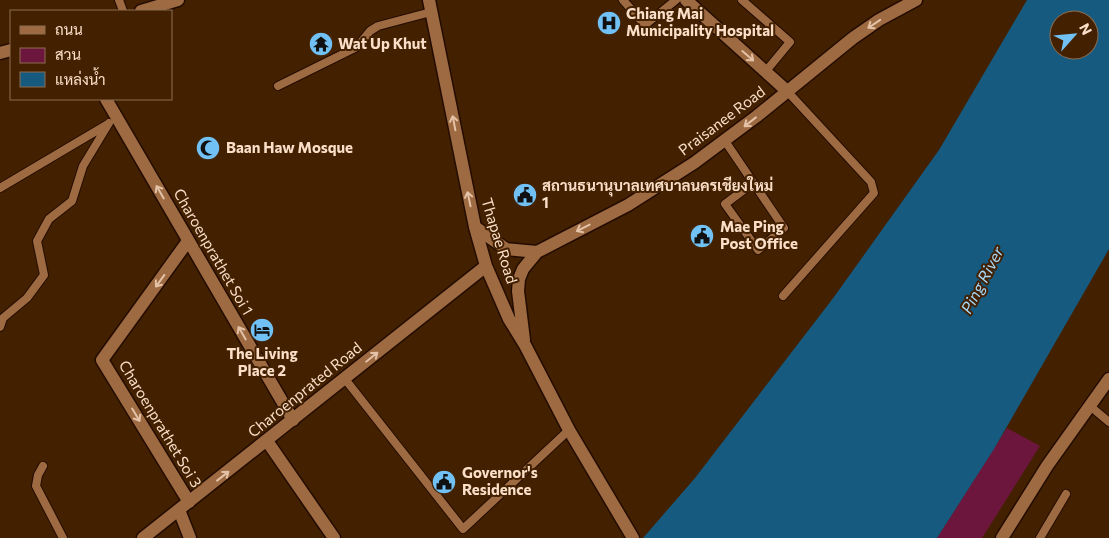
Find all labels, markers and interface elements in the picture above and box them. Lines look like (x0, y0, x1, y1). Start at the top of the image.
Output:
place label: Chiang Mai Municipality Hospital (626, 4, 774, 39)
legend (10, 10, 172, 100)
hospital icon: Chiang Mai Municipality Hospital (596, 10, 622, 36)
north arrow (1049, 10, 1099, 60)
one-way arrow (867, 19, 881, 29)
text: ถนน (55, 20, 83, 38)
text: N (1076, 20, 1096, 37)
temple icon: Wat Up Khut (308, 31, 334, 57)
place label: Wat Up Khut (338, 34, 427, 52)
text: สวน (55, 45, 81, 63)
one-way arrow (741, 50, 754, 61)
text: แหล่งน้ำ (55, 67, 106, 88)
street label: Praisanee Road (674, 82, 768, 159)
one-way arrow (448, 115, 458, 131)
one-way arrow (744, 117, 757, 128)
mosque icon: Baan Haw Mosque (195, 135, 221, 161)
place label: Baan Haw Mosque (226, 138, 353, 156)
place label: สถานธนานุบาลเทศบาลนครเชียงใหม่ 1 (542, 176, 773, 211)
public building icon: สถานธนานุบาลเทศบาลนครเชียงใหม่ 1 (512, 182, 538, 208)
one-way arrow (155, 185, 165, 200)
street label: Charoenprathet Soi 1 (170, 185, 257, 318)
one-way arrow (464, 191, 473, 207)
street label: Thapae Road (478, 196, 522, 286)
place label: Mae Ping Post Office (720, 217, 798, 252)
public building icon: Mae Ping Post Office (689, 223, 715, 249)
one-way arrow (576, 224, 591, 233)
water label: Ping River (956, 243, 1007, 316)
one-way arrow (155, 274, 165, 288)
hotel icon: The Living Place 2 (249, 317, 275, 343)
one-way arrow (236, 326, 246, 340)
street label: Charoenprated Road (244, 338, 365, 441)
place label: The Living Place 2 (226, 344, 298, 379)
one-way arrow (365, 352, 378, 363)
street label: Charoenprathet Soi 3 (116, 357, 206, 490)
one-way arrow (130, 408, 141, 422)
place label: Governor's Residence (462, 463, 538, 498)
public building icon: Governor's Residence (431, 469, 457, 495)
one-way arrow (216, 471, 229, 482)

